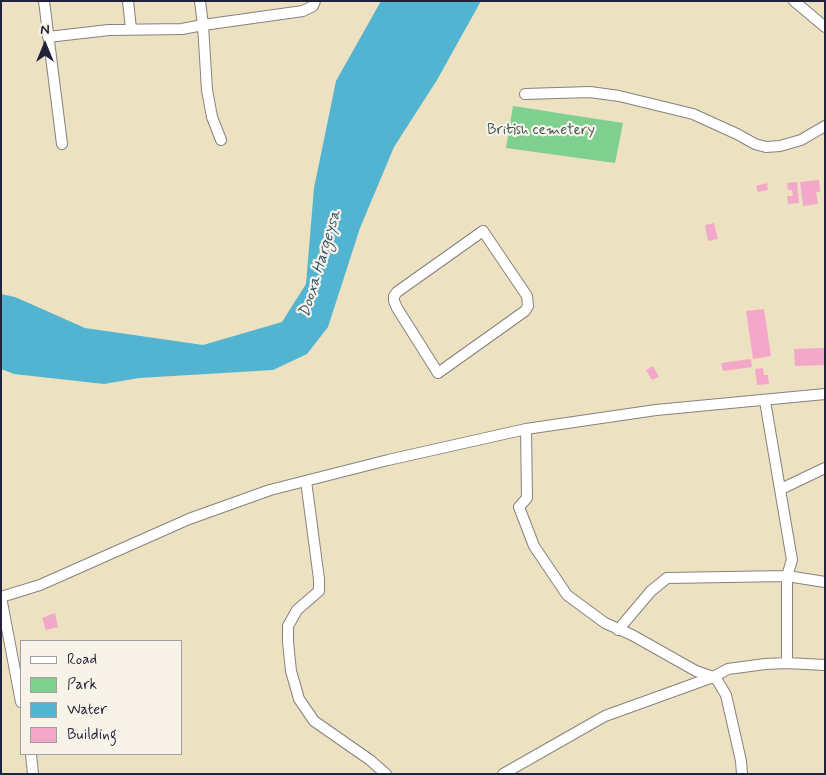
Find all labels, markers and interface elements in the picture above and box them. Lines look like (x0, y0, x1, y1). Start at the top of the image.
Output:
north arrow (20, 20, 70, 70)
text: N (40, 21, 50, 39)
park label: British cemetery (487, 122, 595, 140)
water label: Dooxa Hargeysa (296, 208, 346, 320)
legend (20, 640, 182, 755)
text: Road (67, 650, 97, 670)
text: Park (67, 675, 97, 695)
text: Water (67, 700, 107, 720)
text: Building (67, 725, 117, 745)

